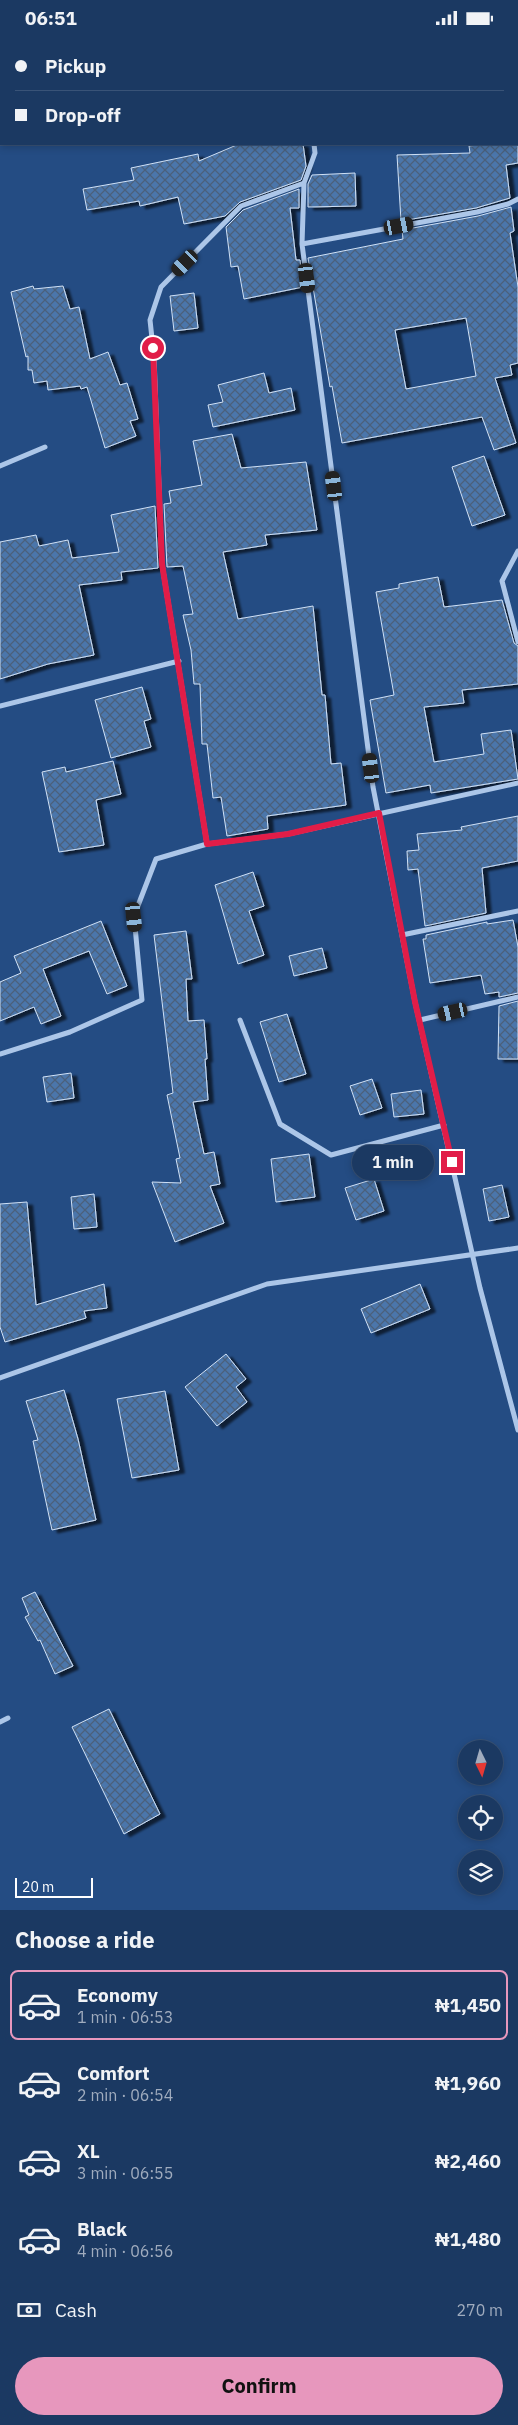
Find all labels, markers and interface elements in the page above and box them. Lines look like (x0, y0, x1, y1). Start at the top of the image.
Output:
text: 06:51 (25, 6, 77, 30)
text: Pickup (45, 54, 106, 78)
text: Drop-off (45, 103, 121, 127)
car (382, 216, 415, 236)
car (169, 247, 200, 279)
car (297, 262, 316, 294)
route start (142, 337, 164, 359)
car (324, 470, 343, 502)
car (361, 752, 380, 784)
car (124, 901, 143, 933)
car (436, 1001, 469, 1023)
callout: 1 min (352, 1145, 434, 1179)
route end (441, 1151, 463, 1173)
text: 1 min (372, 1152, 414, 1172)
north arrow (458, 1740, 502, 1785)
map controls (458, 1740, 503, 1895)
button: locate (458, 1795, 503, 1840)
button: layers (458, 1850, 503, 1895)
scale bar (15, 1875, 92, 1898)
text: 20 m (22, 1878, 54, 1896)
text: Choose a ride (15, 1925, 155, 1954)
icon: car (17, 1983, 62, 2028)
text: Economy (77, 1983, 158, 2007)
text: ₦1,450 (435, 1993, 501, 2017)
text: 1 min · 06:53 (77, 2007, 173, 2027)
icon: car (17, 2061, 62, 2106)
text: Comfort (77, 2061, 150, 2085)
text: ₦1,960 (435, 2071, 501, 2095)
text: 2 min · 06:54 (77, 2085, 173, 2105)
icon: car (17, 2139, 62, 2184)
text: XL (77, 2139, 100, 2163)
text: ₦2,460 (435, 2149, 501, 2173)
text: 3 min · 06:55 (77, 2163, 173, 2183)
icon: car (17, 2217, 62, 2262)
text: Black (77, 2217, 127, 2241)
text: ₦1,480 (435, 2227, 501, 2251)
text: 4 min · 06:56 (77, 2241, 173, 2261)
icon: cash (15, 2296, 43, 2324)
text: Cash (55, 2298, 97, 2322)
text: 270 m (456, 2300, 503, 2320)
button: Confirm (15, 2357, 503, 2415)

